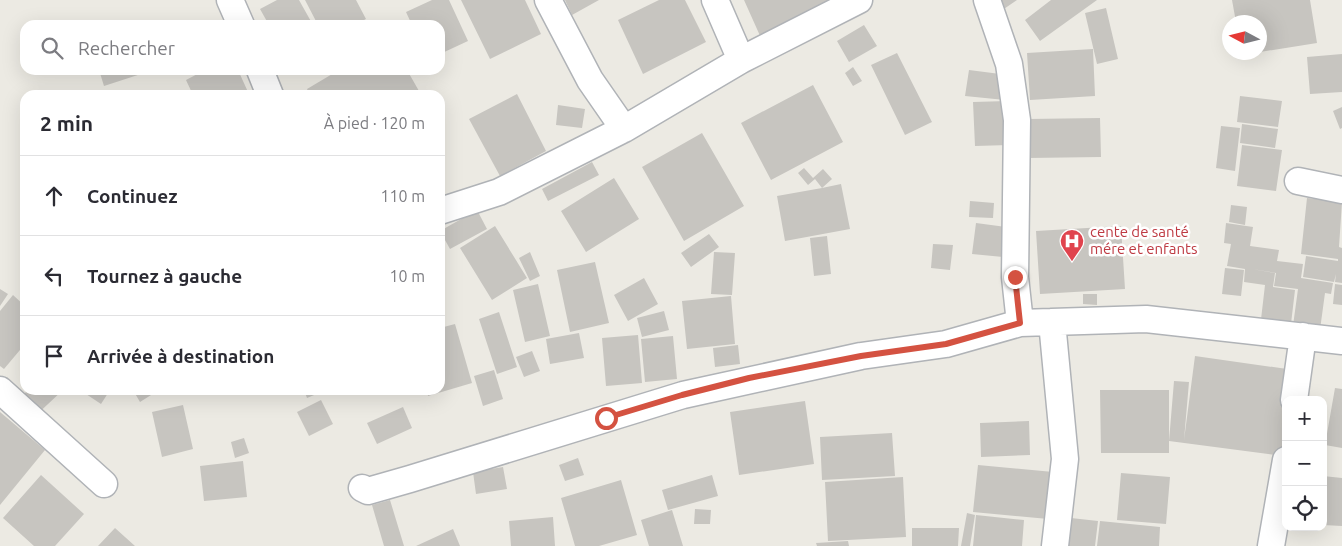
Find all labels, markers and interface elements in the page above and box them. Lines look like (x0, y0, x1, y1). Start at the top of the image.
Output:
north arrow (1222, 15, 1267, 60)
search box (20, 20, 445, 75)
icon: search (38, 34, 66, 62)
text: Rechercher (78, 37, 175, 59)
text: 2 min (40, 111, 93, 135)
text: À pied · 120 m (324, 114, 425, 132)
icon: ahead (40, 182, 68, 210)
text: Continuez (87, 185, 177, 207)
text: 110 m (380, 187, 425, 205)
place label: cente de santé mére et enfants (1090, 223, 1197, 257)
hospital icon: cente de santé mére et enfants (1059, 228, 1085, 262)
icon: left (40, 262, 68, 290)
text: Tournez à gauche (87, 265, 242, 287)
route end (1004, 266, 1027, 289)
text: 10 m (389, 267, 425, 285)
icon: arrive (40, 342, 68, 370)
text: Arrivée à destination (87, 345, 274, 367)
map controls (1282, 396, 1327, 531)
button: + (1282, 396, 1327, 441)
route start (595, 407, 618, 430)
button: − (1282, 441, 1327, 486)
button: locate (1282, 486, 1327, 531)

